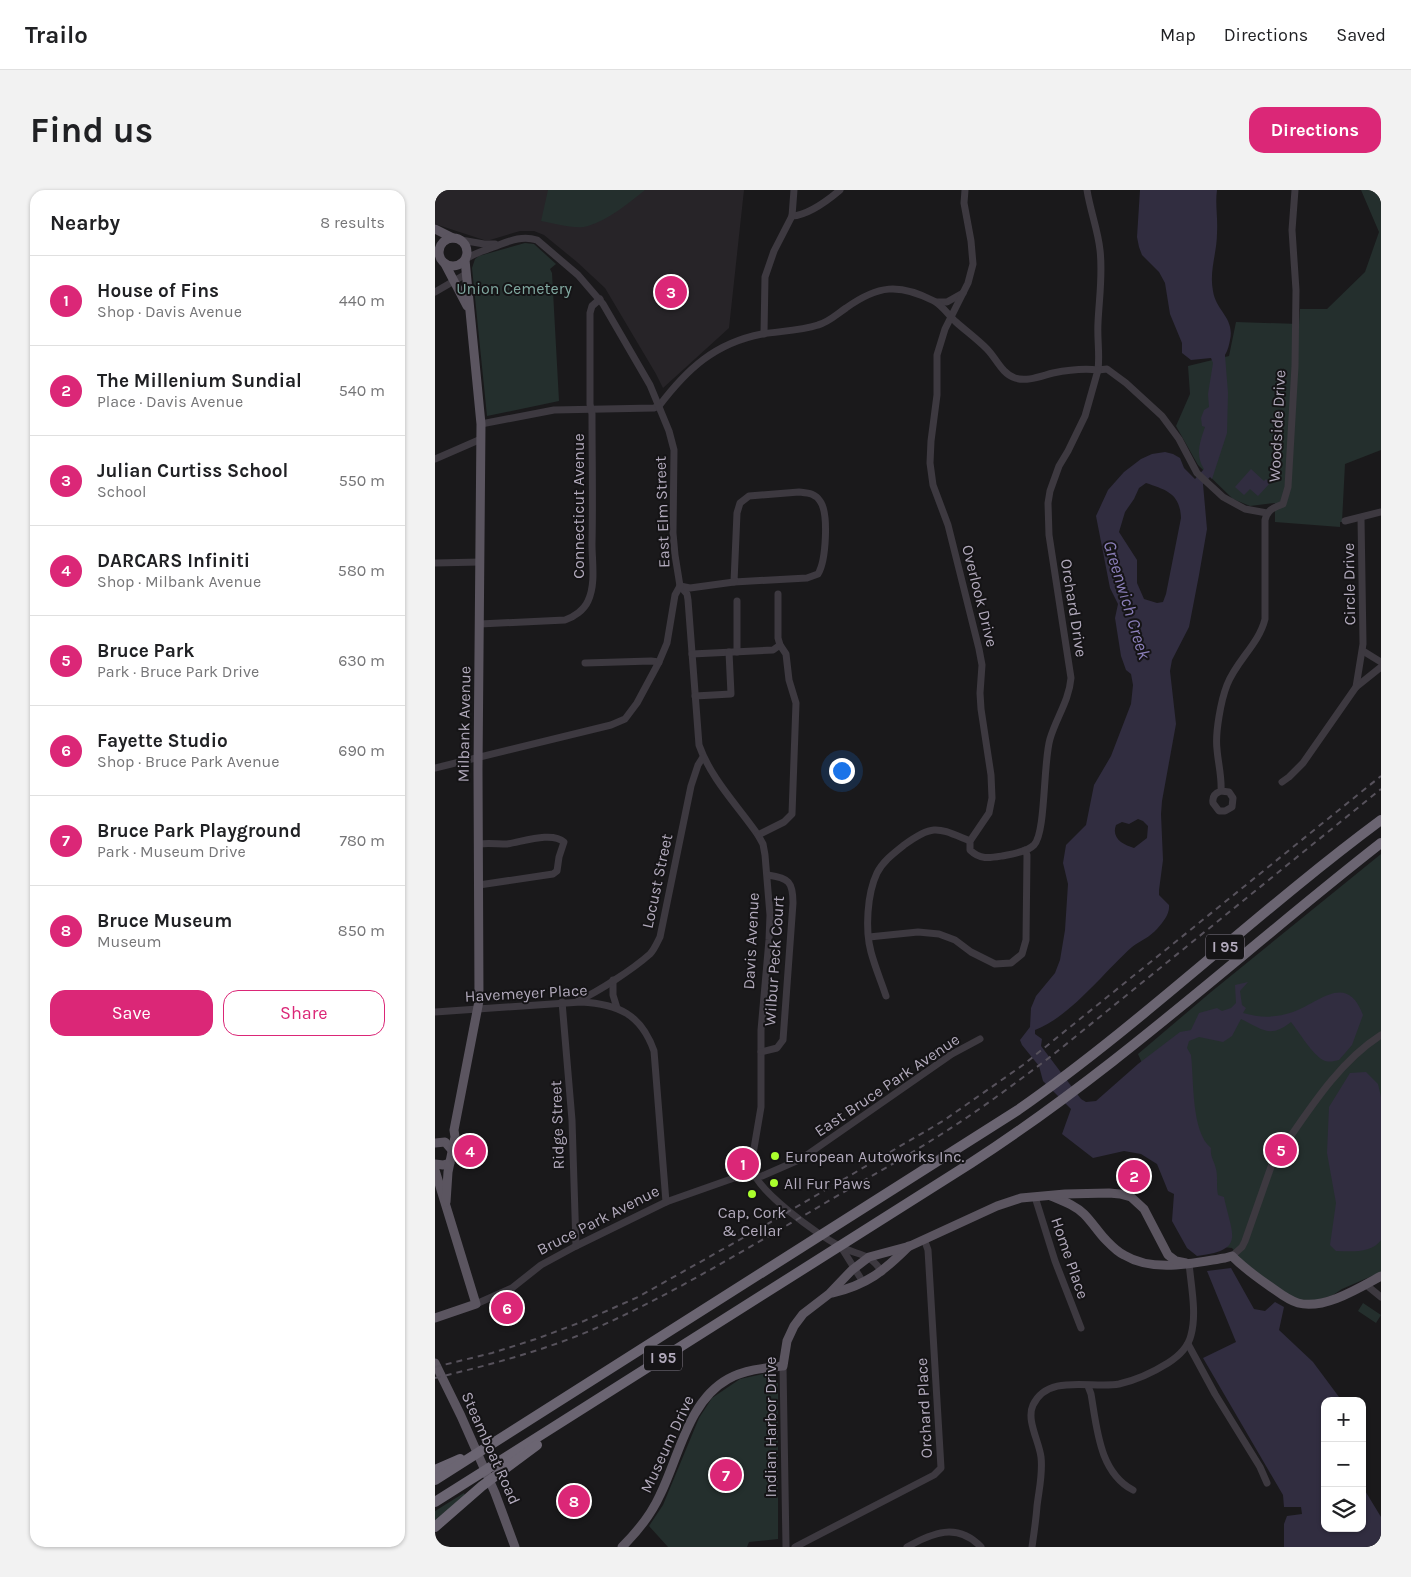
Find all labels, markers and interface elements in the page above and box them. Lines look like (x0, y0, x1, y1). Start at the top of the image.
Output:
text: Trailo (25, 21, 88, 49)
text: Map (1160, 24, 1196, 46)
text: Directions (1224, 24, 1308, 46)
text: Saved (1336, 24, 1386, 46)
button: Directions (1249, 107, 1381, 153)
text: Find us (30, 110, 153, 151)
text: Nearby (50, 211, 120, 235)
text: 8 results (320, 213, 385, 232)
pin: 3 (655, 273, 687, 311)
park label: Union Cemetery (456, 279, 572, 298)
text: House of Fins (97, 280, 219, 302)
text: 1 (63, 291, 69, 310)
text: 440 m (339, 291, 385, 310)
text: Shop · Davis Avenue (97, 302, 242, 321)
street label: Woodside Drive (1265, 369, 1289, 483)
text: The Millenium Sundial (97, 370, 302, 392)
text: 2 (61, 381, 71, 400)
text: 540 m (339, 381, 385, 400)
text: Place · Davis Avenue (97, 392, 243, 411)
street label: Connecticut Avenue (569, 433, 588, 579)
street label: East Elm Street (651, 456, 673, 568)
text: Julian Curtiss School (97, 460, 288, 482)
text: 3 (61, 471, 71, 490)
text: 550 m (339, 471, 385, 490)
text: School (97, 482, 147, 501)
water label: Greenwich Creek (1098, 538, 1156, 663)
street label: Overlook Drive (958, 543, 1002, 649)
street label: Circle Drive (1339, 543, 1359, 625)
text: DARCARS Infiniti (97, 550, 250, 572)
street label: Orchard Drive (1057, 557, 1091, 659)
text: 4 (61, 561, 71, 580)
text: 580 m (338, 561, 385, 580)
text: Shop · Milbank Avenue (97, 572, 261, 591)
text: Bruce Park (97, 640, 194, 662)
text: 5 (61, 651, 71, 670)
text: 630 m (338, 651, 385, 670)
text: Park · Bruce Park Drive (97, 662, 259, 681)
street label: Milbank Avenue (453, 666, 475, 782)
text: Fayette Studio (97, 730, 228, 752)
text: 6 (61, 741, 71, 760)
text: 690 m (338, 741, 385, 760)
text: Shop · Bruce Park Avenue (97, 752, 280, 771)
your location (829, 758, 855, 784)
text: Bruce Park Playground (97, 820, 301, 842)
text: 7 (62, 831, 70, 850)
text: 780 m (339, 831, 385, 850)
street label: Locust Street (638, 832, 676, 930)
text: Park · Museum Drive (97, 842, 246, 861)
street label: Davis Avenue (739, 892, 763, 990)
street label: Wilbur Peck Court (760, 895, 788, 1027)
text: Bruce Museum (97, 910, 232, 932)
text: 8 (61, 921, 71, 940)
text: 850 m (338, 921, 385, 940)
text: Museum (97, 932, 162, 951)
road number: I 95 (1206, 934, 1244, 960)
street label: Havemeyer Place (464, 980, 588, 1006)
button: Save (50, 990, 213, 1036)
button: Share (223, 990, 385, 1036)
street label: East Bruce Park Avenue (811, 1029, 963, 1141)
street label: Ridge Street (546, 1080, 568, 1170)
pin: 5 (1265, 1131, 1297, 1169)
pin: 4 (454, 1132, 486, 1170)
pin: 1 (727, 1145, 759, 1183)
place label: European Autoworks Inc. (785, 1147, 964, 1166)
marker: European Autoworks Inc. (769, 1150, 781, 1162)
pin: 2 (1118, 1157, 1150, 1195)
place label: All Fur Paws (784, 1174, 871, 1193)
marker: All Fur Paws (768, 1177, 780, 1189)
street label: Bruce Park Avenue (534, 1181, 662, 1259)
marker: Cap, Cork & Cellar (746, 1188, 758, 1200)
place label: Cap, Cork & Cellar (718, 1203, 786, 1240)
street label: Home Place (1047, 1215, 1093, 1301)
pin: 6 (491, 1289, 523, 1327)
road number: I 95 (644, 1346, 682, 1370)
street label: Indian Harbor Drive (761, 1356, 780, 1498)
street label: Orchard Place (912, 1357, 936, 1459)
street label: Steamboat Road (458, 1389, 524, 1507)
street label: Museum Drive (636, 1392, 698, 1496)
map controls (1321, 1397, 1366, 1532)
button: + (1321, 1397, 1366, 1442)
button: − (1321, 1442, 1366, 1487)
pin: 7 (710, 1456, 742, 1494)
pin: 8 (558, 1482, 590, 1520)
button: layers (1321, 1487, 1366, 1532)

